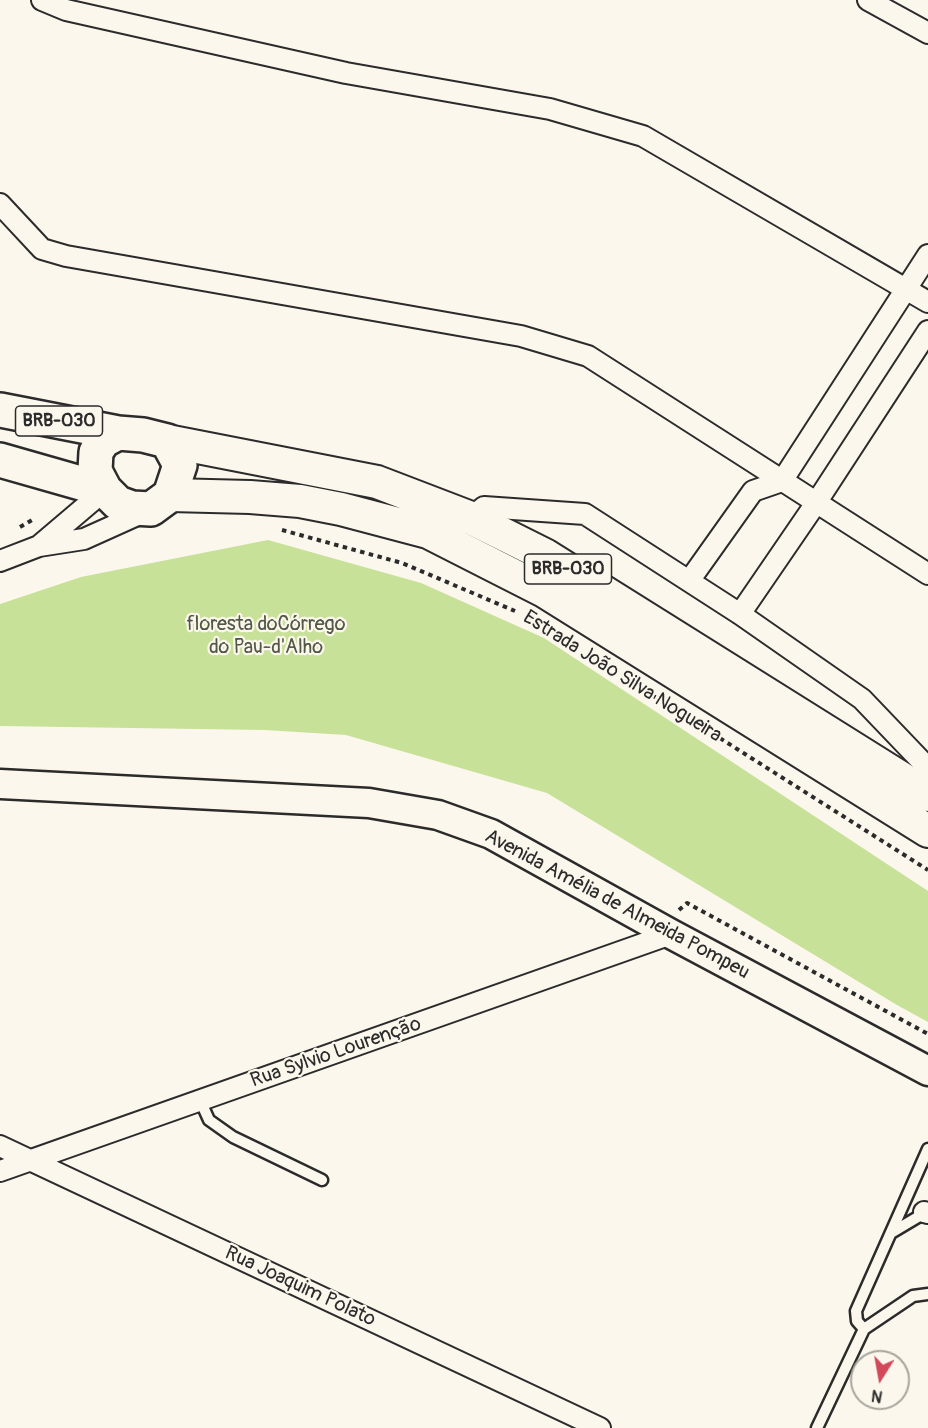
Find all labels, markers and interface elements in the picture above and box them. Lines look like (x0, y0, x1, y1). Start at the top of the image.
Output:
road number: BRB-030 (16, 406, 103, 436)
road number: BRB-030 (524, 554, 612, 584)
street label: Estrada João Silva Nogueira (518, 606, 726, 748)
park label: floresta doCórrego do Pau-d'Alho (187, 613, 345, 660)
street label: Avenida Amélia de Almeida Pompeu (481, 825, 753, 985)
street label: Rua Sylvio Lourenção (248, 1013, 424, 1093)
street label: Rua Joaquim Polato (221, 1242, 379, 1332)
north arrow (850, 1350, 910, 1410)
text: N (870, 1385, 884, 1407)

